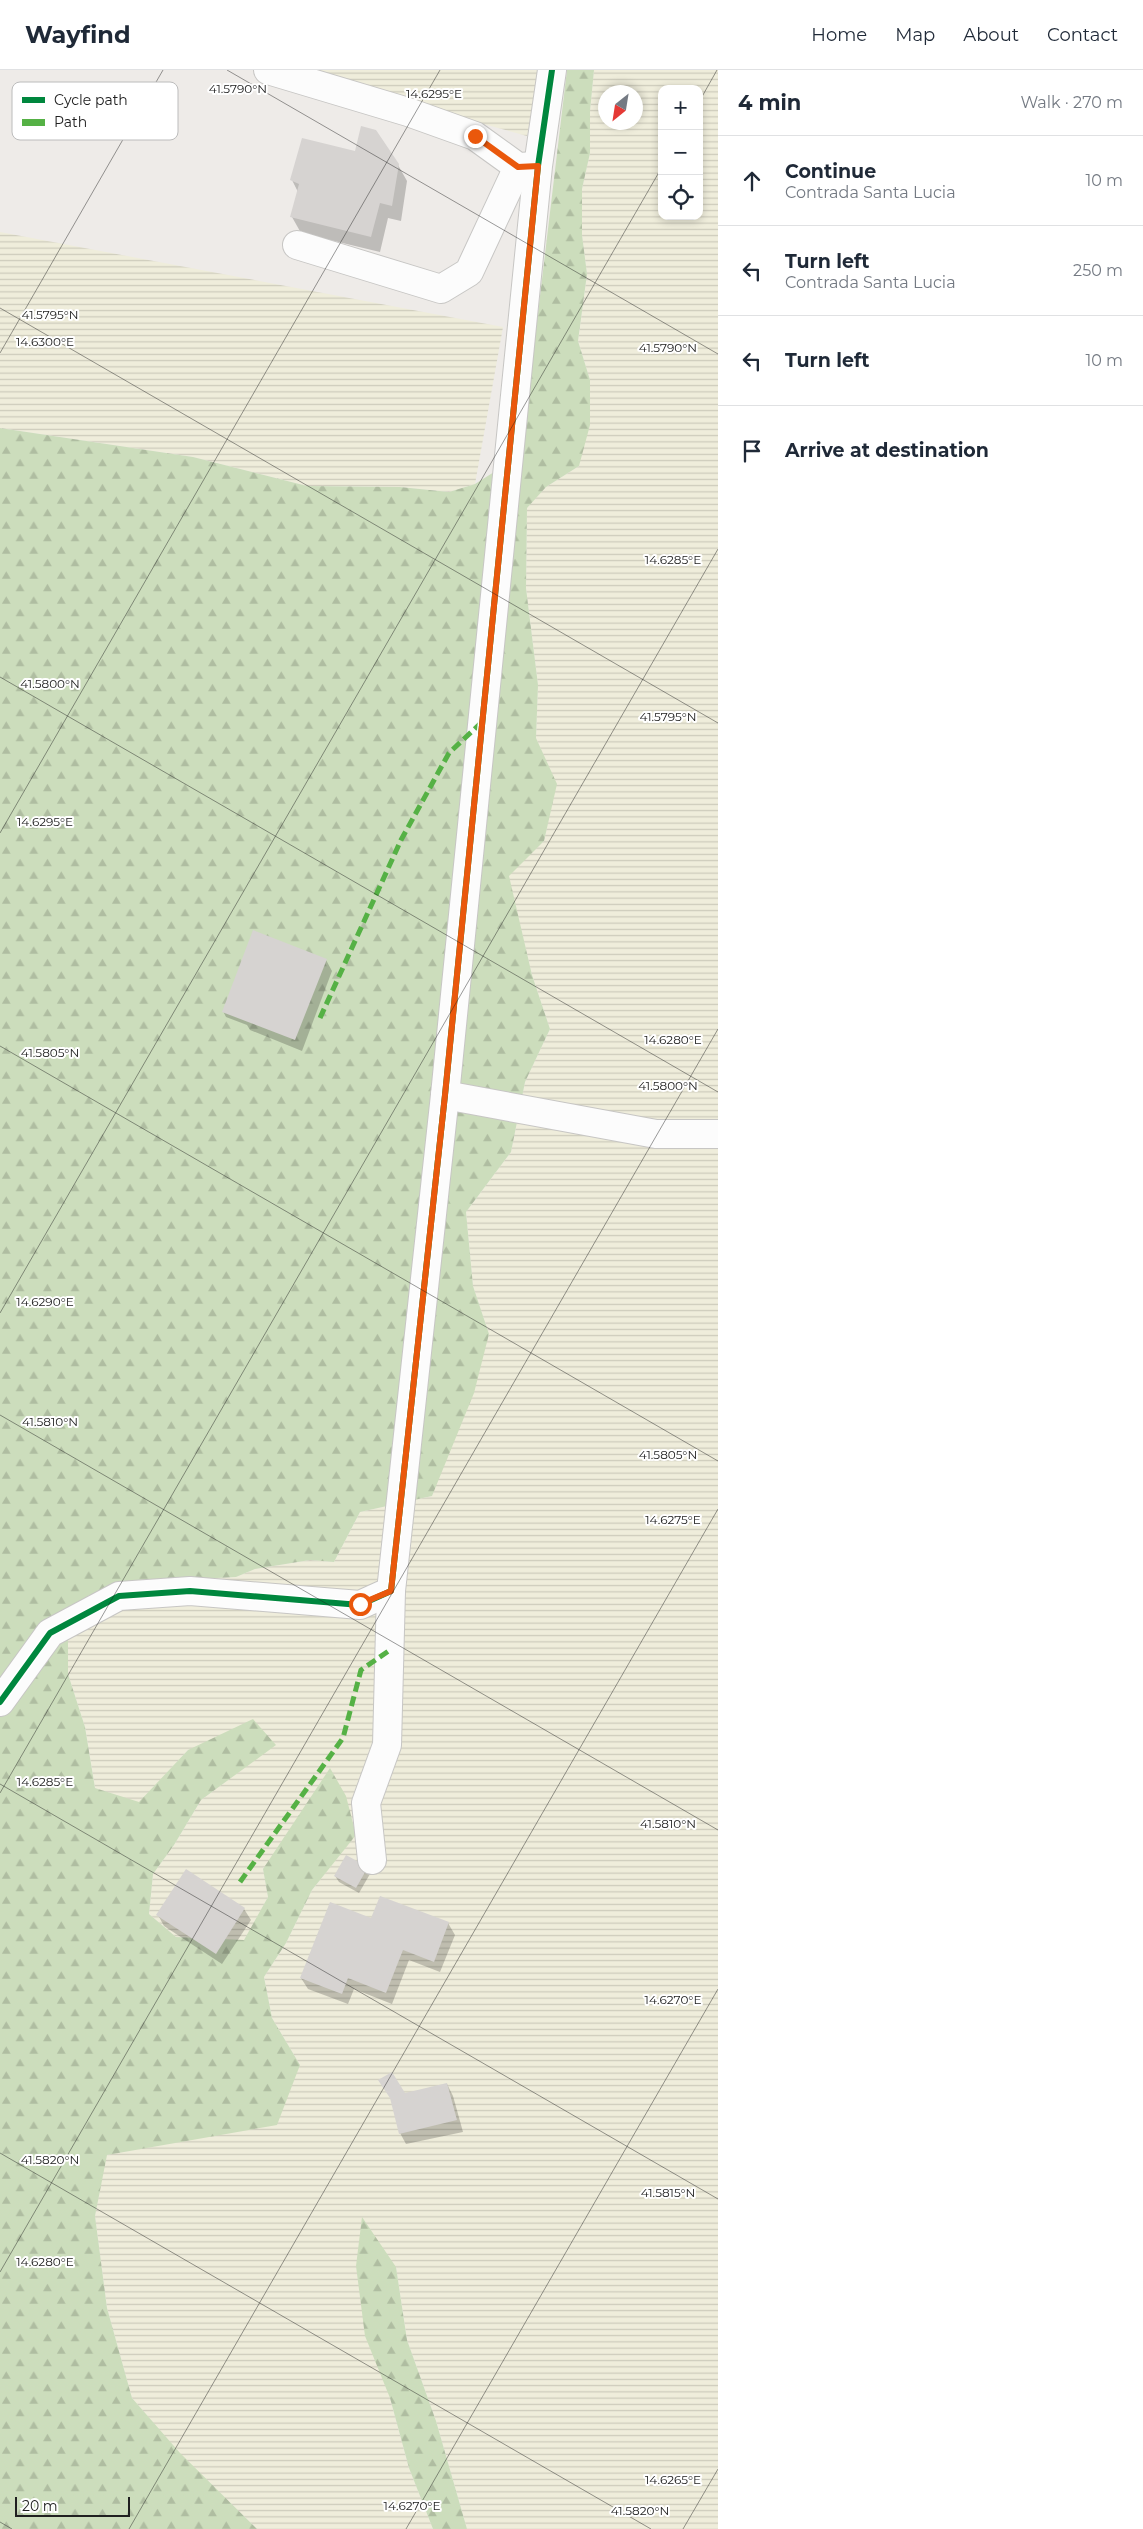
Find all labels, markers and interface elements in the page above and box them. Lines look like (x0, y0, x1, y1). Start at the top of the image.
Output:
text: Wayfind (25, 20, 131, 49)
text: Home (811, 24, 867, 46)
text: Map (895, 24, 935, 46)
text: About (963, 24, 1019, 46)
text: Contact (1047, 24, 1118, 46)
text: 41.5790°N (209, 81, 267, 96)
legend (12, 82, 178, 140)
north arrow (598, 85, 643, 130)
map controls (658, 85, 703, 220)
button: + (658, 85, 703, 130)
text: 14.6295°E (406, 86, 462, 101)
text: 4 min (738, 90, 801, 115)
text: Cycle path (54, 91, 128, 109)
text: Walk · 270 m (1020, 93, 1123, 112)
text: Path (54, 113, 87, 131)
route end (464, 125, 487, 148)
button: − (658, 130, 703, 175)
text: Continue (785, 160, 876, 183)
icon: ahead (738, 167, 766, 195)
text: 10 m (1085, 171, 1123, 190)
button: locate (658, 175, 703, 220)
text: Contrada Santa Lucia (785, 183, 956, 202)
text: Turn left (785, 250, 870, 273)
icon: left (738, 257, 766, 285)
text: 250 m (1073, 261, 1123, 280)
text: Contrada Santa Lucia (785, 273, 956, 292)
text: 41.5795°N (22, 307, 78, 322)
text: 14.6300°E (16, 334, 74, 349)
text: 41.5790°N (639, 340, 697, 355)
icon: left (738, 347, 766, 375)
text: Turn left (785, 349, 870, 372)
text: 10 m (1085, 351, 1123, 370)
icon: arrive (738, 437, 766, 465)
text: Arrive at destination (785, 439, 989, 462)
text: 14.6285°E (645, 552, 701, 567)
text: 41.5800°N (20, 676, 80, 691)
text: 41.5795°N (640, 709, 696, 724)
text: 14.6295°E (17, 814, 73, 829)
text: 14.6280°E (644, 1032, 702, 1047)
text: 41.5805°N (21, 1045, 79, 1060)
text: 41.5800°N (638, 1078, 698, 1093)
text: 14.6290°E (16, 1294, 74, 1309)
text: 41.5810°N (22, 1414, 78, 1429)
text: 41.5805°N (639, 1447, 697, 1462)
text: 14.6275°E (645, 1512, 701, 1527)
route start (349, 1593, 372, 1616)
text: 14.6285°E (17, 1774, 73, 1789)
text: 41.5810°N (640, 1816, 696, 1831)
text: 14.6270°E (645, 1992, 701, 2007)
text: 41.5820°N (21, 2152, 79, 2167)
text: 41.5815°N (641, 2185, 695, 2200)
text: 14.6280°E (16, 2254, 74, 2269)
text: 14.6265°E (645, 2472, 701, 2487)
scale bar (15, 2494, 130, 2517)
text: 20 m (22, 2497, 58, 2515)
text: 14.6270°E (384, 2498, 440, 2513)
text: 41.5820°N (611, 2503, 669, 2518)

